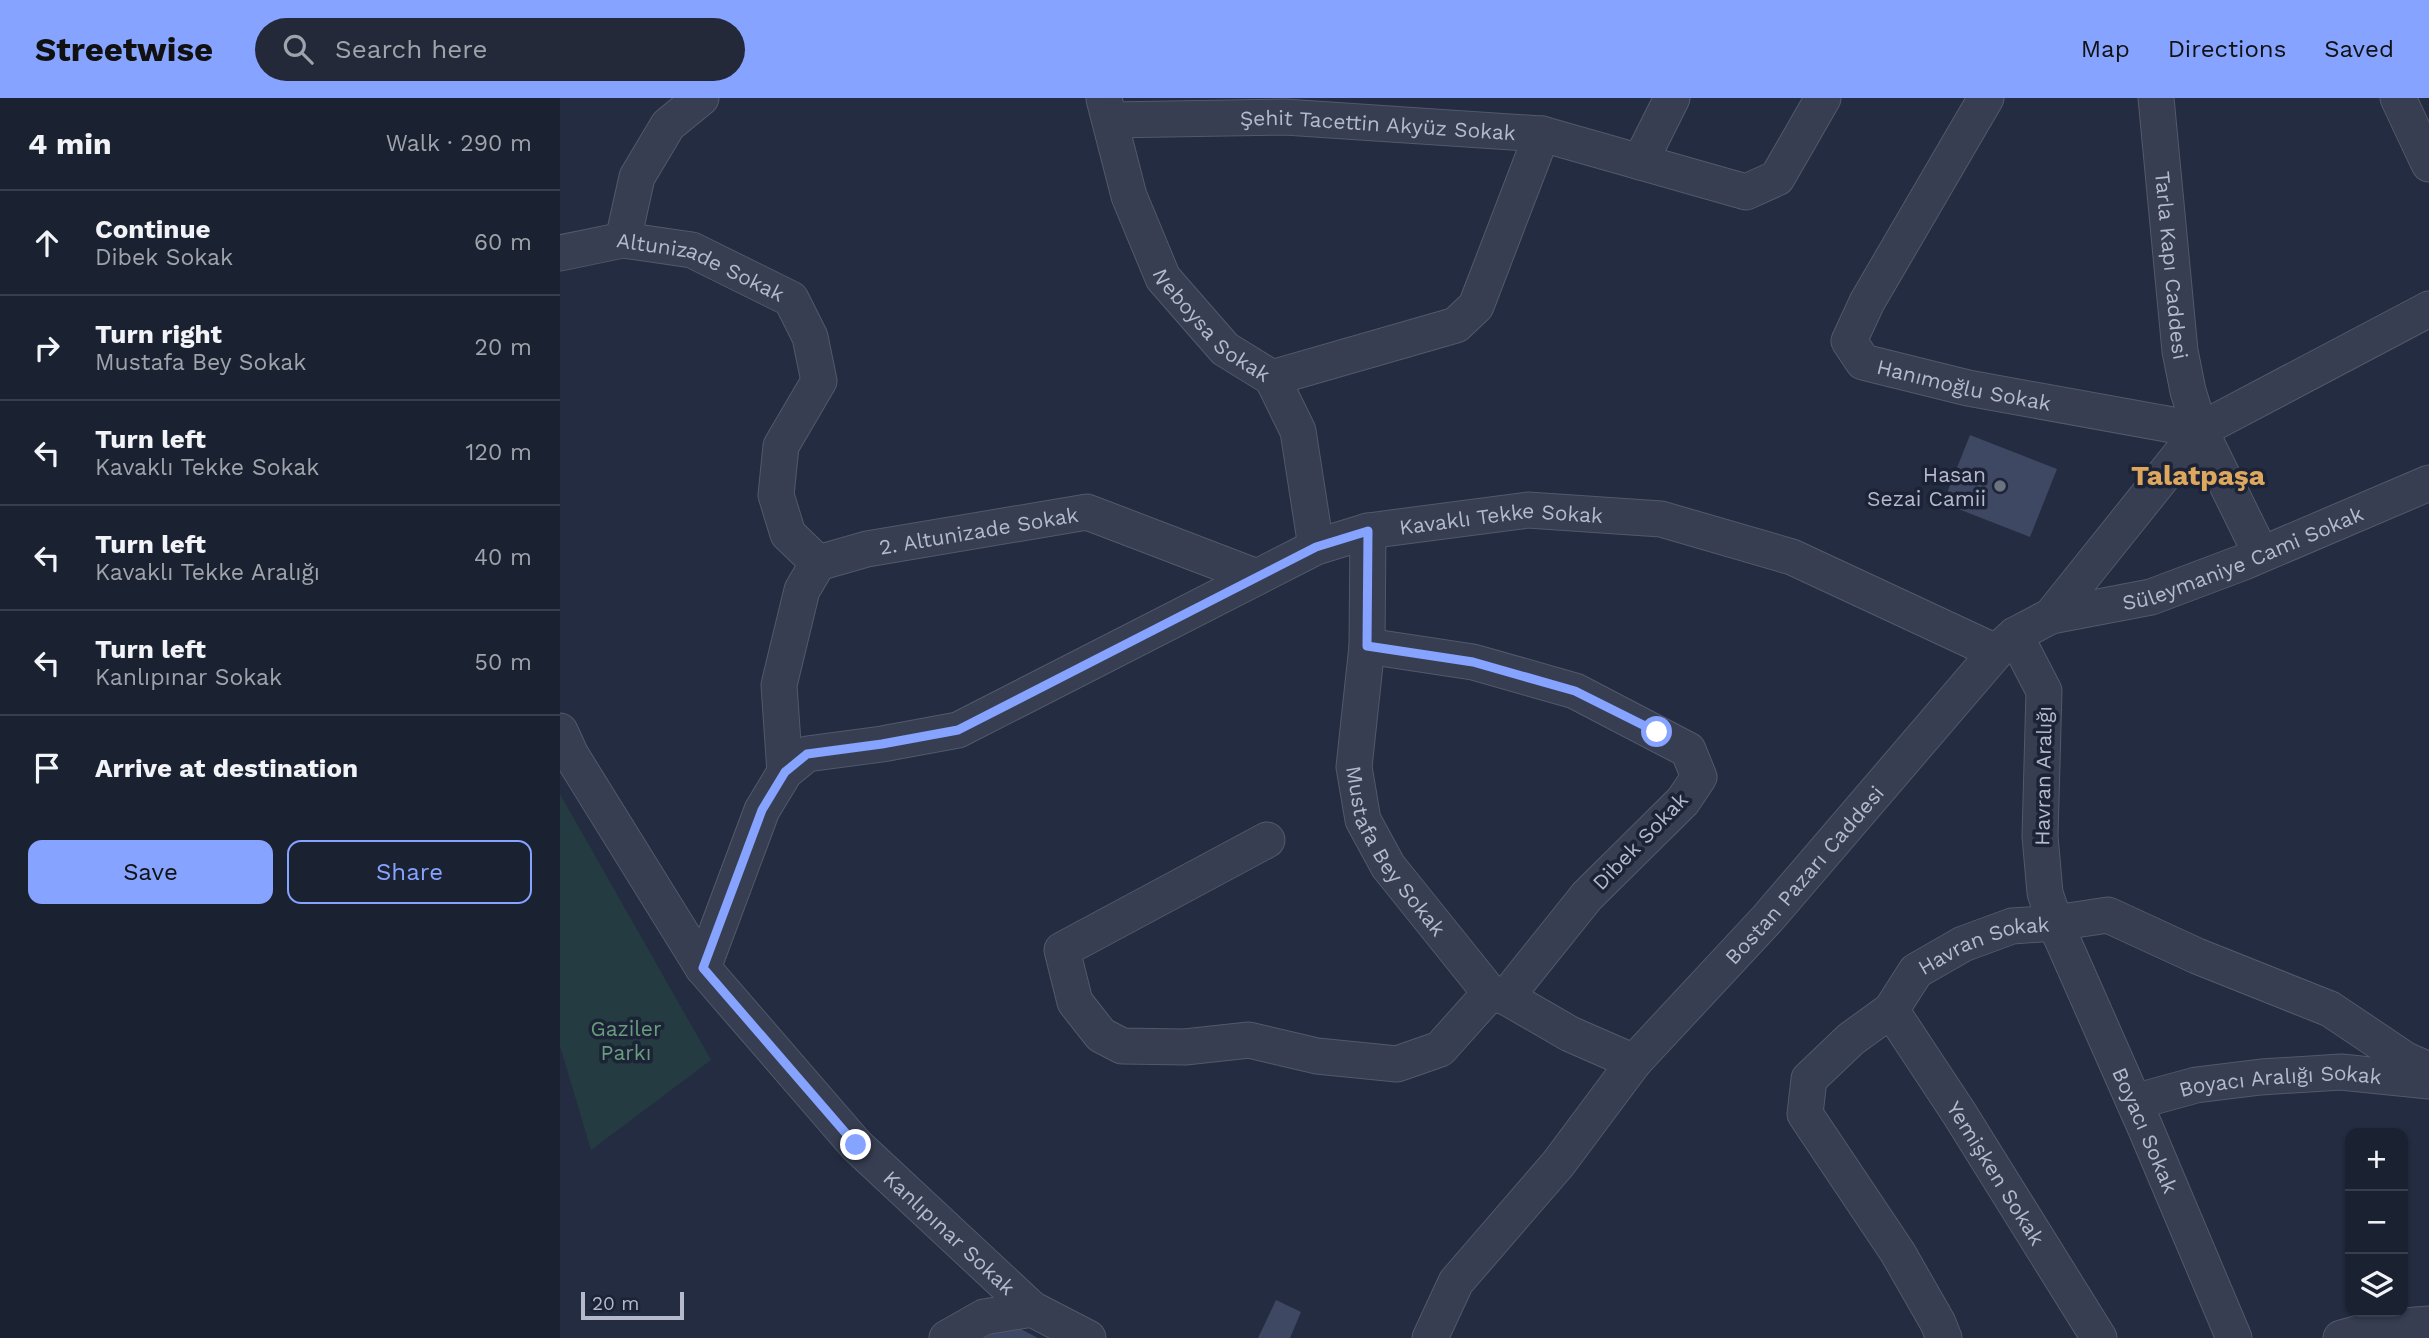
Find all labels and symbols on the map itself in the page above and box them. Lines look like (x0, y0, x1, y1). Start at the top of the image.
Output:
street label: Şehit Tacettin Akyüz Sokak (1240, 104, 1517, 145)
street label: Tarla Kapı Caddesi (2151, 170, 2194, 362)
street label: Altunizade Sokak (615, 227, 789, 306)
street label: Neboysa Sokak (1148, 265, 1275, 387)
street label: Hanımoğlu Sokak (1874, 353, 2053, 415)
district label: Talatpaşa (2131, 459, 2266, 492)
place label: Hasan Sezai Camii (1867, 462, 1986, 511)
marker: Hasan Sezai Camii (1992, 478, 2008, 494)
street label: Kavaklı Tekke Sokak (1398, 497, 1604, 539)
street label: Süleymaniye Cami Sokak (2120, 500, 2367, 615)
street label: 2. Altunizade Sokak (877, 501, 1080, 559)
street label: Havran Aralığı (2029, 706, 2057, 846)
route start (1641, 716, 1672, 747)
street label: Mustafa Bey Sokak (1341, 764, 1451, 941)
street label: Bostan Pazarı Caddesi (1719, 780, 1889, 969)
street label: Dibek Sokak (1587, 787, 1693, 895)
street label: Havran Sokak (1913, 911, 2050, 980)
park label: Gaziler Parkı (590, 1016, 662, 1065)
street label: Boyacı Aralığı Sokak (2176, 1059, 2383, 1102)
street label: Boyacı Sokak (2108, 1063, 2184, 1197)
street label: Yemişken Sokak (1942, 1096, 2050, 1250)
route end (840, 1129, 871, 1160)
street label: Kanlıpınar Sokak (879, 1165, 1021, 1300)
scale bar (581, 1289, 684, 1321)

